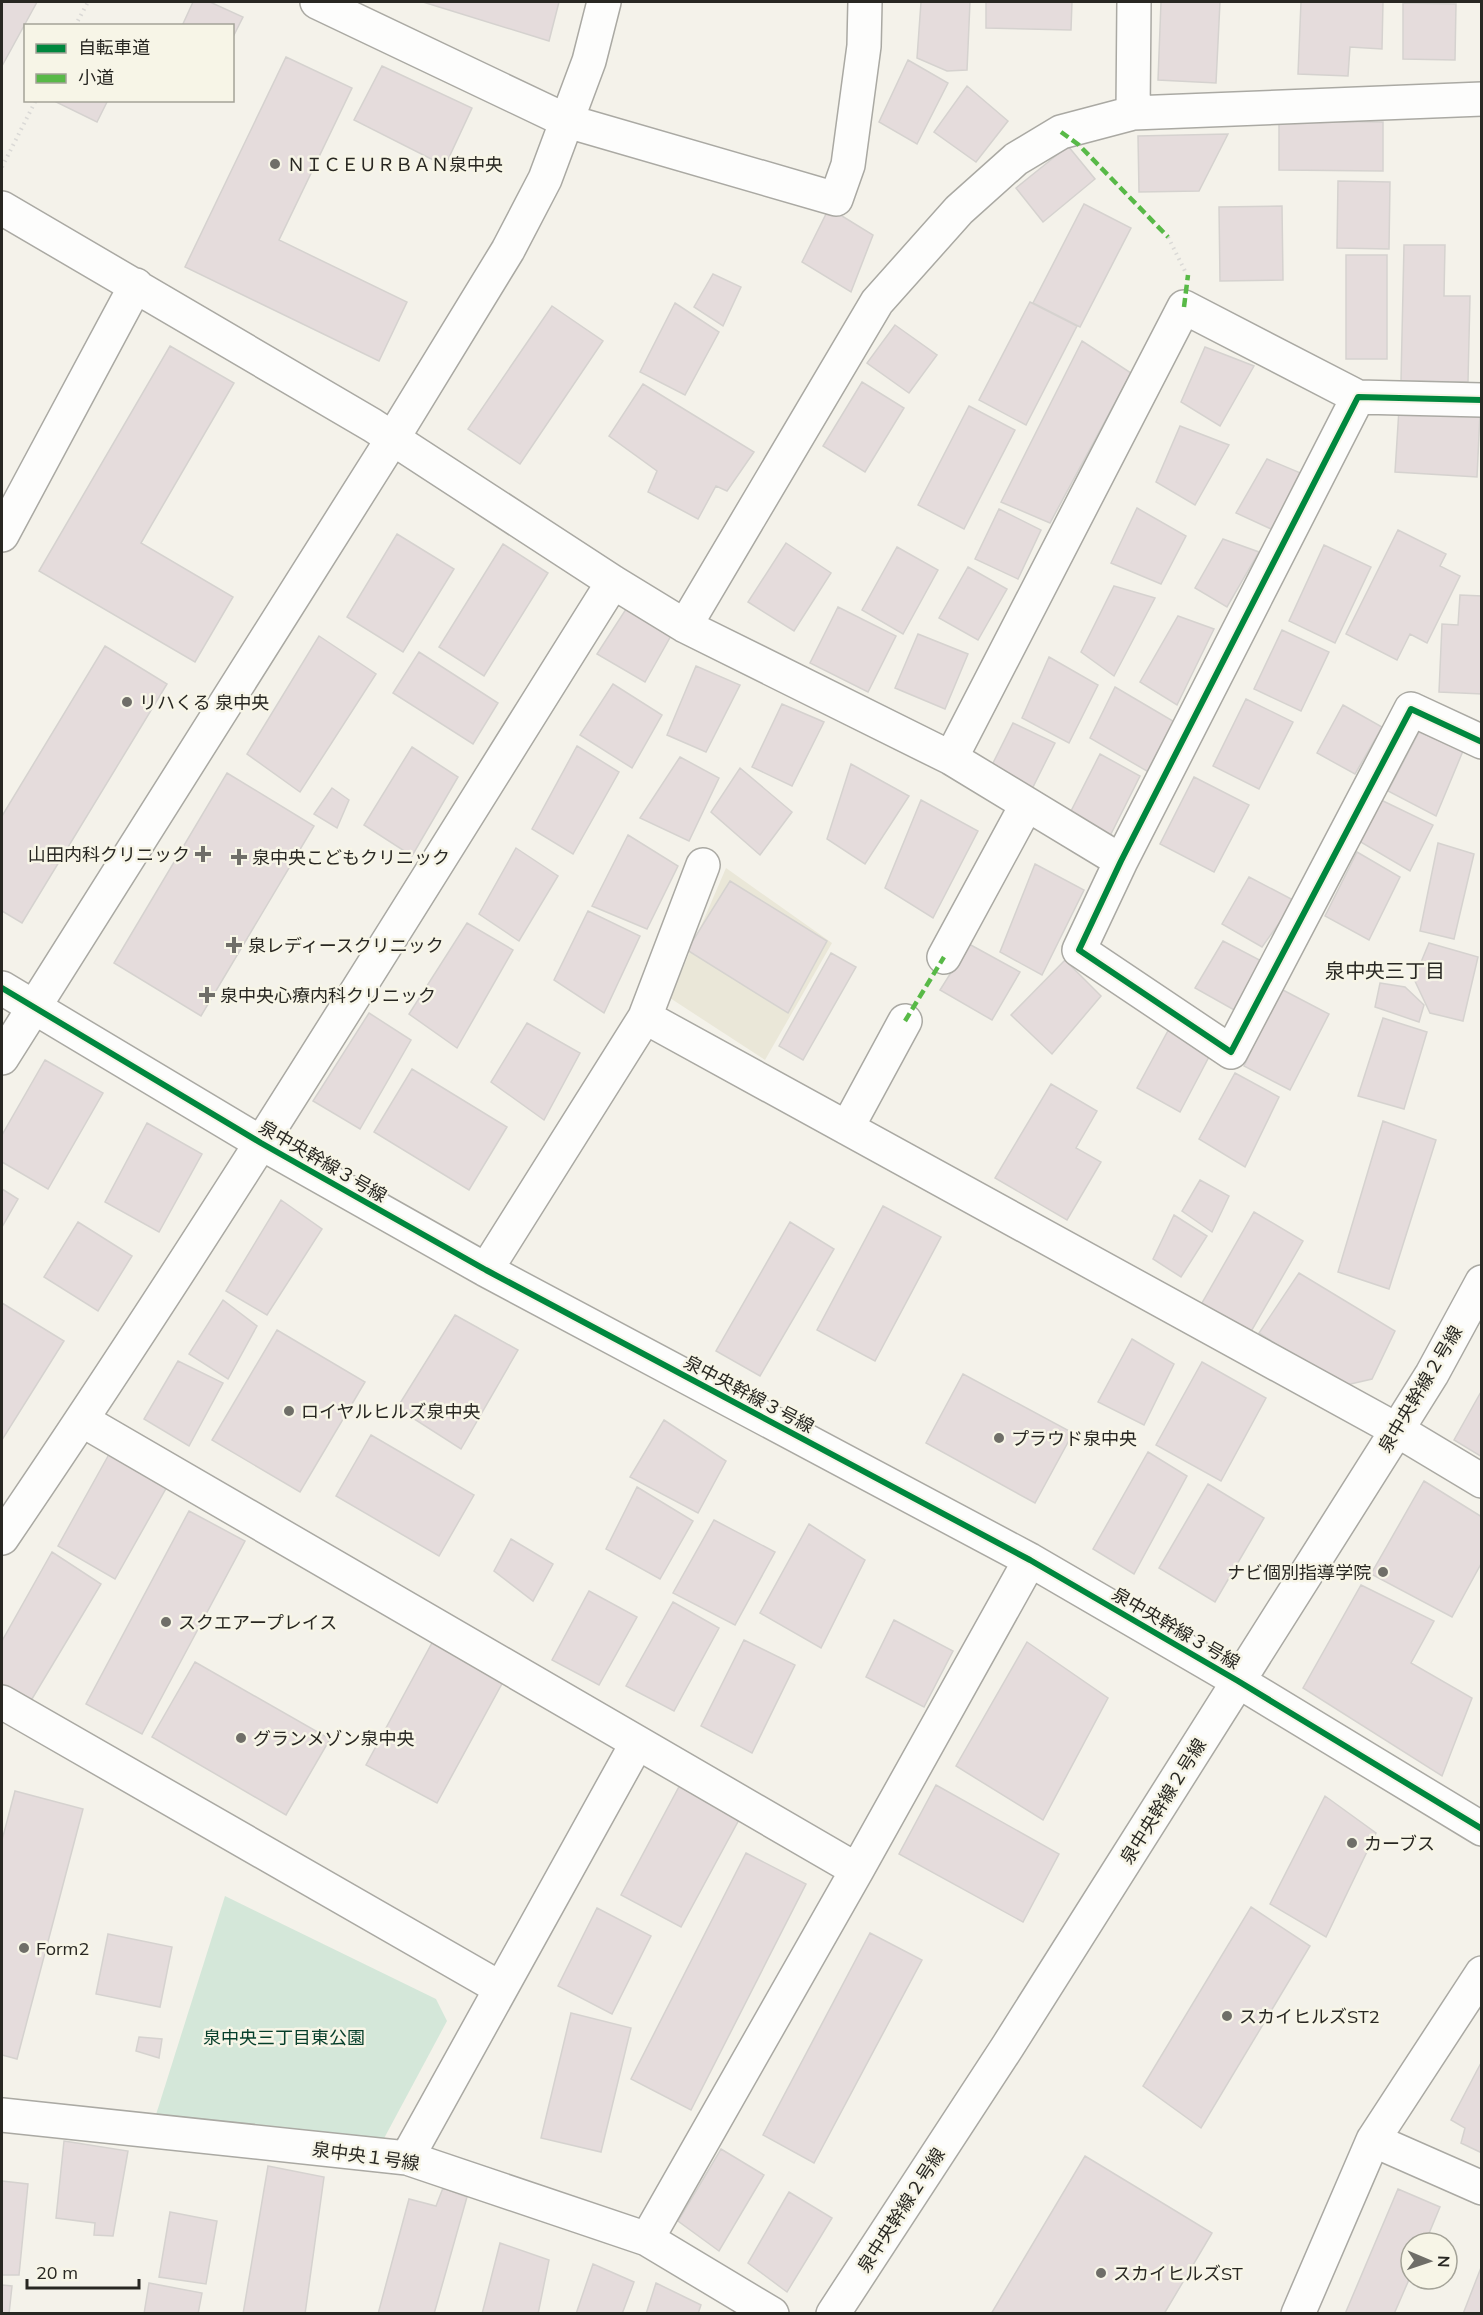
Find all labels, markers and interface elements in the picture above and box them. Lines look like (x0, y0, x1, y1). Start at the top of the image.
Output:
legend (24, 24, 234, 102)
text: 自転車道 (78, 36, 150, 59)
text: 小道 (78, 66, 114, 89)
place label: ＮＩＣＥＵＲＢＡＮ泉中央 (287, 153, 503, 176)
marker: ＮＩＣＥＵＲＢＡＮ泉中央 (268, 157, 282, 171)
place label: リハくる 泉中央 (139, 691, 269, 714)
marker: リハくる 泉中央 (120, 695, 134, 709)
place label: 山田内科クリニック (28, 843, 190, 866)
marker: 山田内科クリニック (194, 845, 212, 863)
place label: 泉中央こどもクリニック (252, 846, 450, 869)
marker: 泉中央こどもクリニック (230, 848, 248, 866)
place label: 泉レディースクリニック (248, 934, 444, 957)
marker: 泉レディースクリニック (225, 936, 243, 954)
district label: 泉中央三丁目 (1325, 958, 1445, 983)
place label: 泉中央心療内科クリニック (220, 984, 436, 1007)
marker: 泉中央心療内科クリニック (198, 986, 216, 1004)
street label: 泉中央幹線３号線 (255, 1115, 391, 1207)
street label: 泉中央幹線２号線 (1373, 1321, 1467, 1457)
street label: 泉中央幹線３号線 (680, 1350, 818, 1438)
place label: ロイヤルヒルズ泉中央 (301, 1400, 480, 1423)
marker: ロイヤルヒルズ泉中央 (282, 1404, 296, 1418)
place label: プラウド泉中央 (1011, 1427, 1137, 1450)
marker: プラウド泉中央 (992, 1431, 1006, 1445)
place label: ナビ個別指導学院 (1227, 1561, 1371, 1584)
marker: ナビ個別指導学院 (1376, 1565, 1390, 1579)
street label: 泉中央幹線３号線 (1108, 1582, 1244, 1674)
place label: スクエアープレイス (178, 1611, 337, 1634)
marker: スクエアープレイス (159, 1615, 173, 1629)
place label: グランメゾン泉中央 (253, 1727, 414, 1750)
marker: グランメゾン泉中央 (234, 1731, 248, 1745)
street label: 泉中央幹線２号線 (1115, 1734, 1211, 1868)
place label: カーブス (1364, 1832, 1435, 1855)
marker: カーブス (1345, 1836, 1359, 1850)
place label: Form2 (36, 1937, 89, 1960)
marker: Form2 (17, 1941, 31, 1955)
place label: スカイヒルズST2 (1239, 2005, 1380, 2028)
marker: スカイヒルズST2 (1220, 2009, 1234, 2023)
park label: 泉中央三丁目東公園 (203, 2026, 365, 2049)
street label: 泉中央１号線 (311, 2137, 421, 2175)
street label: 泉中央幹線２号線 (852, 2143, 950, 2277)
north arrow (1399, 2231, 1459, 2291)
scale bar (27, 2252, 140, 2290)
text: N (1434, 2255, 1454, 2268)
text: 20 m (36, 2261, 78, 2284)
place label: スカイヒルズST (1113, 2262, 1243, 2285)
marker: スカイヒルズST (1094, 2266, 1108, 2280)

